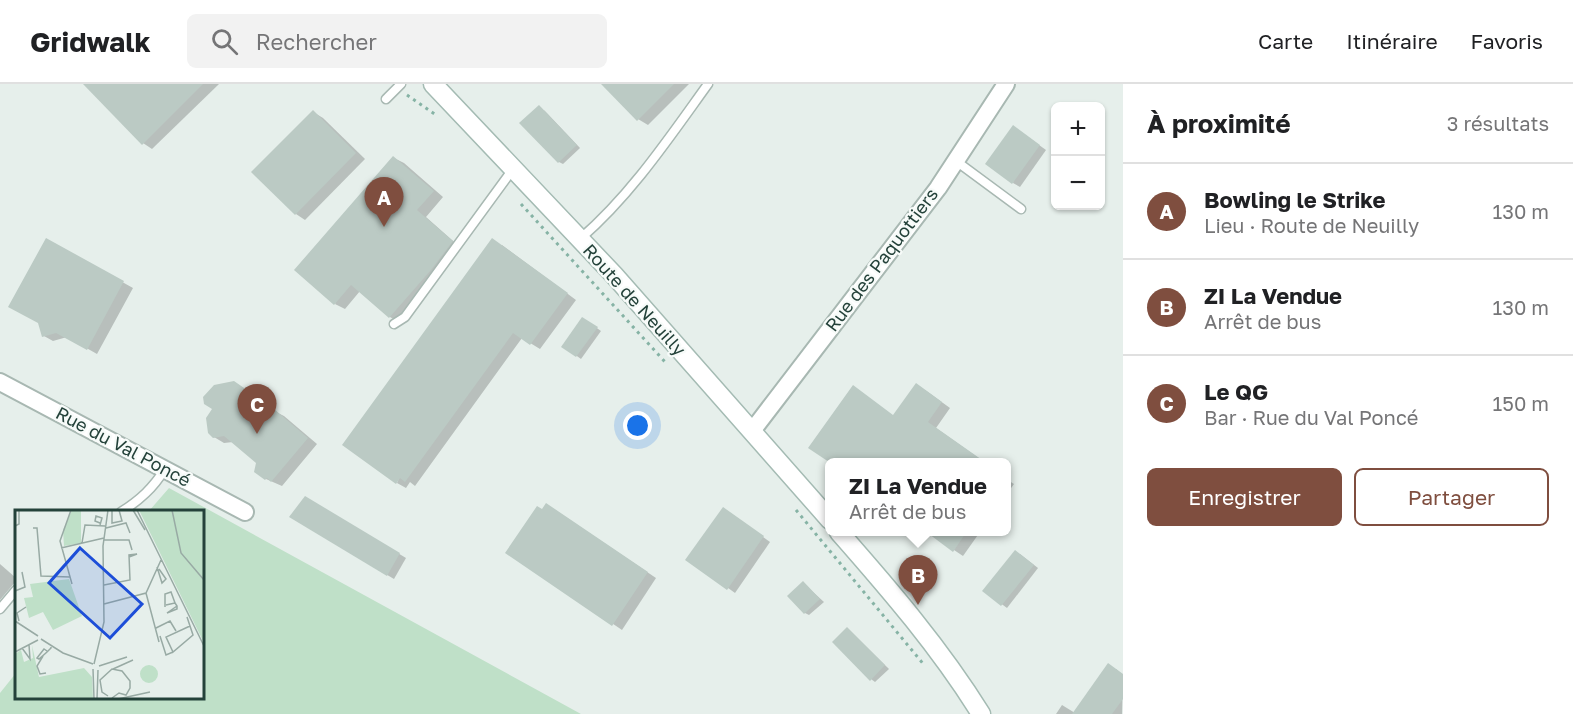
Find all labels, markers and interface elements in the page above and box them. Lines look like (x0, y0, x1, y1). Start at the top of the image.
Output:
search box (187, 14, 607, 68)
text: Gridwalk (30, 25, 151, 58)
icon: search (208, 25, 241, 58)
text: Rechercher (256, 28, 377, 55)
text: Carte (1258, 28, 1313, 54)
text: Itinéraire (1346, 28, 1438, 54)
text: Favoris (1471, 28, 1543, 54)
map controls (1051, 102, 1105, 210)
button: + (1051, 102, 1105, 156)
text: À proximité (1147, 108, 1291, 139)
text: 3 résultats (1447, 111, 1549, 135)
button: − (1051, 156, 1105, 210)
pin: A (364, 178, 404, 227)
street label: Rue des Paquottiers (820, 183, 942, 335)
text: Bowling le Strike (1204, 186, 1386, 213)
text: A (1159, 199, 1174, 223)
text: 130 m (1493, 199, 1549, 223)
text: Lieu · Route de Neuilly (1204, 213, 1419, 237)
street label: Route de Neuilly (579, 239, 691, 360)
text: ZI La Vendue (1204, 282, 1342, 309)
text: B (1159, 295, 1174, 319)
text: 130 m (1493, 295, 1549, 319)
text: Arrêt de bus (1204, 309, 1321, 333)
text: Le QG (1204, 378, 1268, 405)
pin: C (238, 384, 276, 434)
text: C (1159, 391, 1174, 415)
text: 150 m (1493, 391, 1549, 415)
street label: Rue du Val Poncé (52, 401, 195, 491)
text: Bar · Rue du Val Poncé (1204, 405, 1418, 429)
your location (623, 411, 652, 440)
popup (825, 458, 1011, 536)
button: Enregistrer (1147, 468, 1342, 526)
button: Partager (1354, 468, 1549, 526)
text: ZI La Vendue (849, 472, 987, 499)
text: Arrêt de bus (849, 499, 966, 523)
inset map (15, 510, 204, 699)
pin: B (898, 556, 938, 605)

